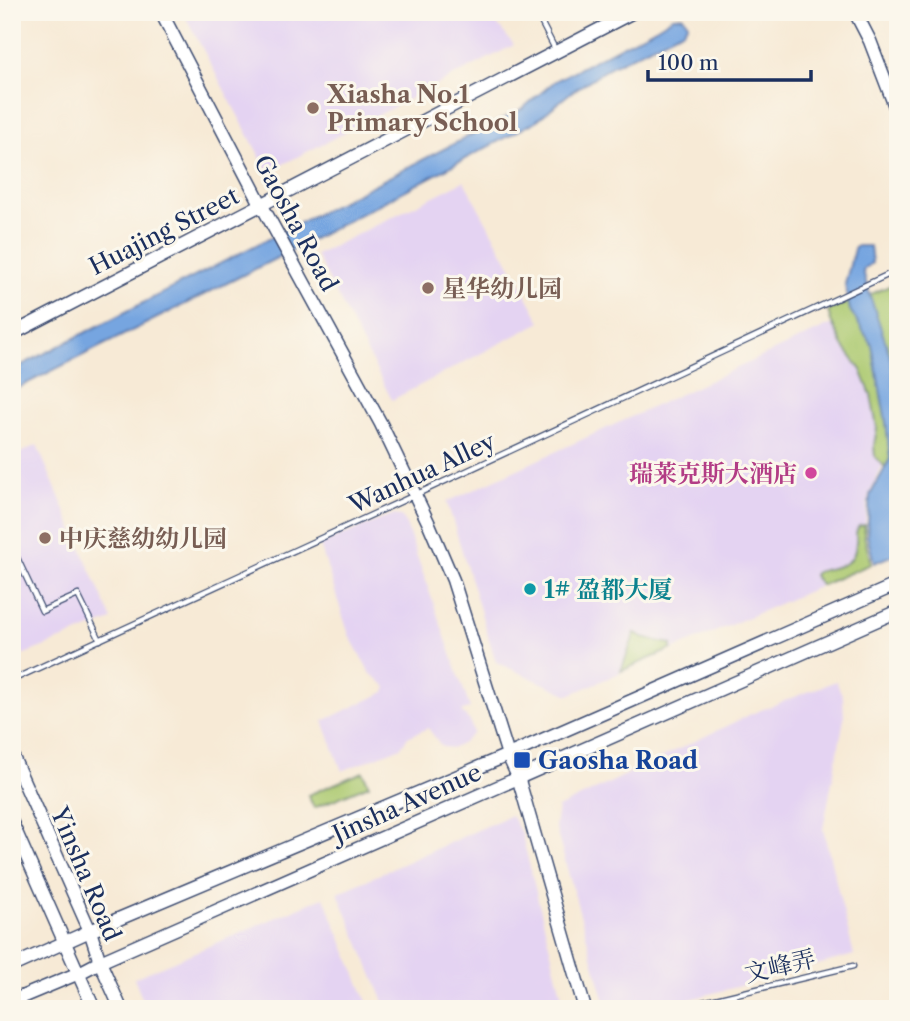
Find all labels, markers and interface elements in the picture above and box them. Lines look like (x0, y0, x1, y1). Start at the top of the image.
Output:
scale bar (648, 38, 810, 82)
text: 100 m (658, 50, 719, 75)
place label: Xiasha No.1 Primary School (326, 80, 517, 137)
marker: Xiasha No.1 Primary School (305, 100, 321, 116)
street label: Gaosha Road (248, 150, 344, 296)
street label: Huajing Street (84, 181, 244, 281)
place label: 星华幼儿园 (442, 274, 562, 303)
marker: 星华幼儿园 (420, 280, 436, 296)
street label: Wanhua Alley (343, 426, 500, 520)
place label: 瑞莱克斯大酒店 (629, 459, 797, 488)
marker: 瑞莱克斯大酒店 (803, 465, 819, 481)
place label: 中庆慈幼幼儿园 (59, 524, 227, 553)
marker: 中庆慈幼幼儿园 (37, 530, 53, 546)
place label: 1# 盈都大厦 (544, 575, 672, 604)
marker: 1# 盈都大厦 (522, 581, 538, 597)
place label: Gaosha Road (538, 746, 698, 775)
marker: Gaosha Road (512, 750, 532, 770)
street label: Jinsha Avenue (325, 757, 486, 850)
street label: Yinsha Road (44, 802, 127, 946)
street label: 文峰弄 (742, 944, 818, 988)

